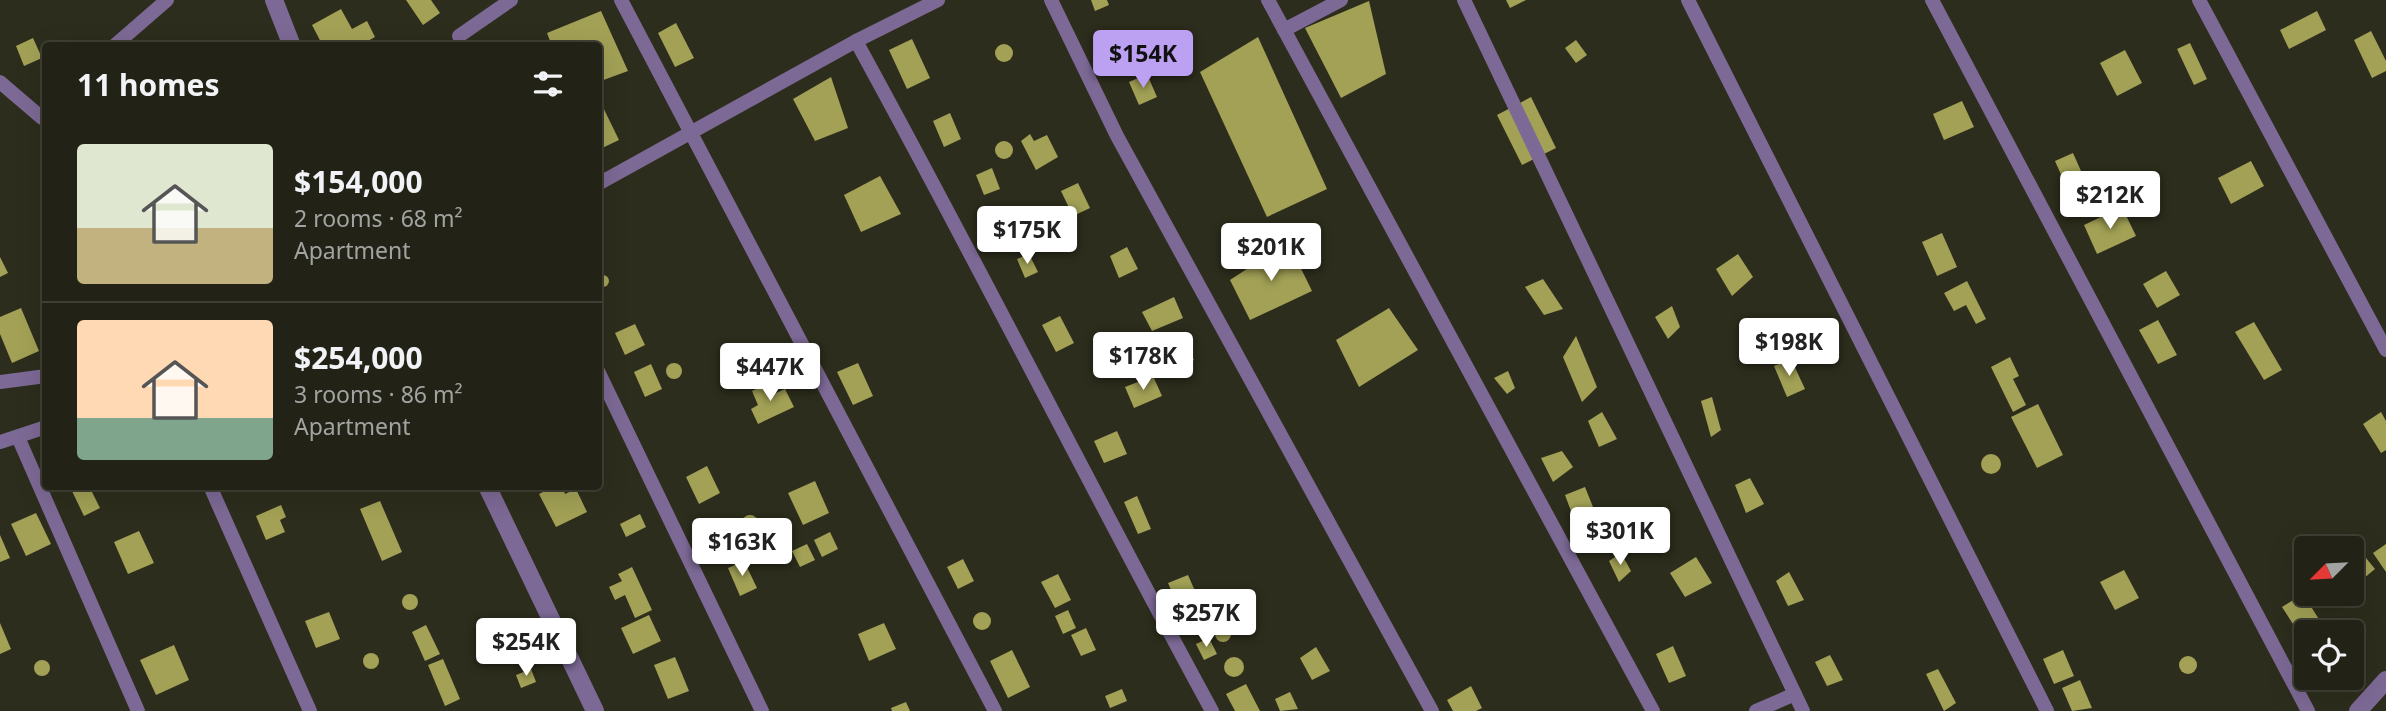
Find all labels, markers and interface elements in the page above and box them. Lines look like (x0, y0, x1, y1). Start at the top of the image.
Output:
pin: $154K (1094, 31, 1192, 90)
text: $154K (1109, 37, 1177, 69)
text: 11 homes (77, 64, 220, 105)
icon: filters (529, 65, 567, 103)
text: $154,000 (294, 161, 423, 202)
icon: home (133, 172, 217, 256)
pin: $212K (2061, 172, 2159, 231)
text: $212K (2076, 178, 2144, 210)
text: 2 rooms · 68 m² (294, 202, 463, 234)
pin: $175K (978, 206, 1076, 266)
text: $175K (993, 213, 1061, 245)
pin: $201K (1222, 224, 1320, 283)
text: $201K (1237, 230, 1305, 262)
text: Apartment (294, 234, 411, 266)
pin: $198K (1740, 318, 1838, 378)
text: $198K (1755, 325, 1823, 357)
pin: $178K (1094, 332, 1192, 392)
text: $254,000 (294, 337, 423, 378)
text: $178K (1109, 339, 1177, 371)
pin: $447K (721, 344, 819, 403)
icon: home (133, 348, 217, 432)
text: $447K (736, 350, 804, 382)
text: 3 rooms · 86 m² (294, 378, 463, 410)
text: Apartment (294, 410, 411, 442)
pin: $301K (1571, 508, 1669, 567)
text: $301K (1586, 514, 1654, 546)
pin: $163K (693, 518, 791, 578)
text: $163K (708, 525, 776, 557)
north arrow (2294, 536, 2364, 606)
map controls (2294, 536, 2364, 690)
pin: $257K (1157, 590, 1255, 649)
text: $257K (1172, 596, 1240, 628)
pin: $254K (477, 618, 575, 678)
button: locate (2294, 620, 2364, 690)
text: $254K (492, 625, 560, 657)

